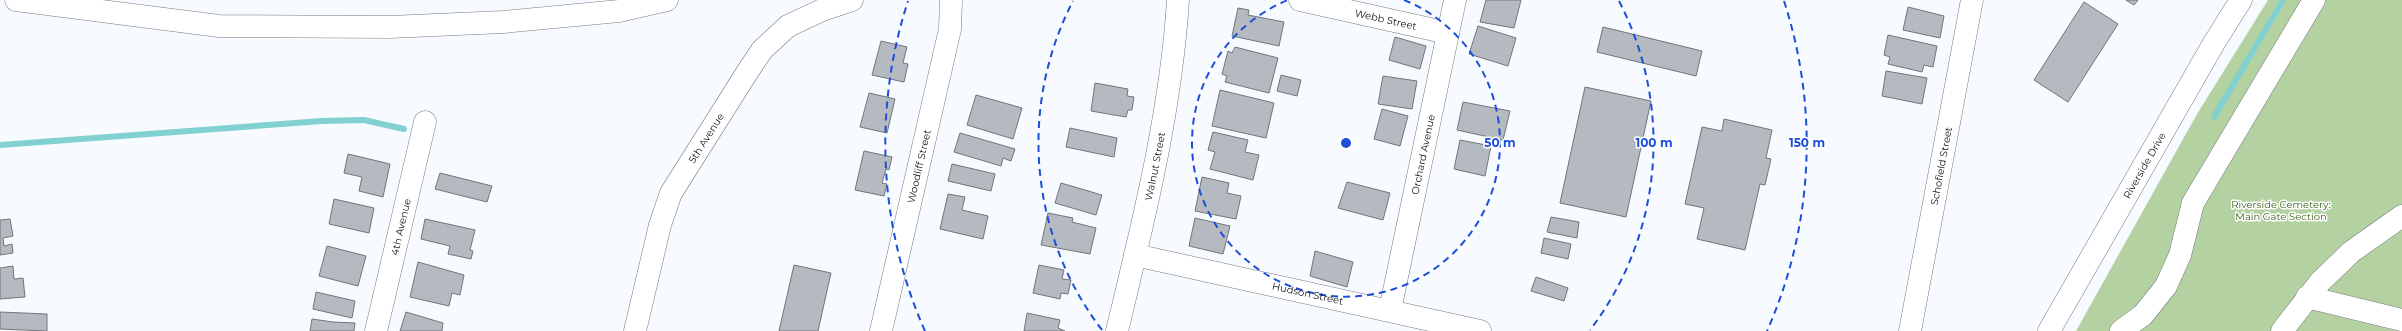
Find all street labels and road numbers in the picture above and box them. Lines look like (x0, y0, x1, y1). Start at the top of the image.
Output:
street label: Webb Street (1354, 6, 1418, 33)
street label: 5th Avenue (686, 111, 727, 166)
street label: Orchard Avenue (1408, 113, 1438, 196)
street label: Schofield Street (1928, 126, 1955, 206)
street label: Woodliff Street (904, 128, 934, 204)
street label: Riverside Drive (2120, 130, 2169, 201)
street label: Walnut Street (1142, 131, 1168, 202)
street label: 4th Avenue (388, 197, 414, 257)
street label: Hudson Street (1271, 279, 1345, 308)

